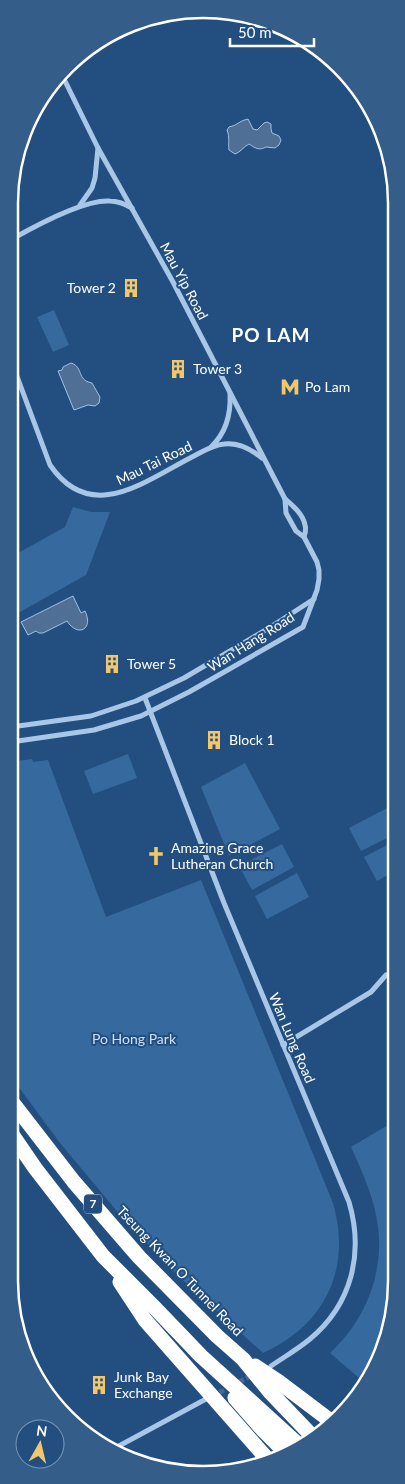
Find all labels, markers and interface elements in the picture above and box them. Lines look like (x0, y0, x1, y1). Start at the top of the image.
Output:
scale bar (230, 15, 314, 47)
text: 50 m (238, 23, 272, 41)
street label: Mau Yip Road (157, 239, 212, 322)
building icon: Tower 2 (120, 277, 142, 299)
place label: Tower 2 (67, 279, 116, 296)
district label: PO LAM (232, 323, 310, 346)
building icon: Tower 3 (167, 358, 189, 380)
place label: Tower 3 (193, 360, 242, 377)
metro station icon: Po Lam (279, 376, 301, 398)
place label: Po Lam (305, 378, 350, 395)
street label: Mau Tai Road (113, 437, 195, 488)
street label: Wan Hang Road (204, 608, 297, 675)
building icon: Tower 5 (101, 653, 123, 675)
place label: Tower 5 (127, 655, 176, 672)
building icon: Block 1 (203, 729, 225, 751)
place label: Block 1 (229, 731, 275, 748)
place label: Amazing Grace Lutheran Church (171, 839, 273, 872)
church icon: Amazing Grace Lutheran Church (145, 845, 167, 867)
street label: Wan Lung Road (266, 990, 319, 1085)
park label: Po Hong Park (92, 1030, 177, 1047)
road number: 7 (84, 1194, 102, 1214)
street label: Tseung Kwan O Tunnel Road (114, 1202, 247, 1339)
place label: Junk Bay Exchange (114, 1368, 173, 1401)
building icon: Junk Bay Exchange (88, 1374, 110, 1396)
north arrow (15, 1419, 65, 1469)
text: N (35, 1421, 48, 1440)

